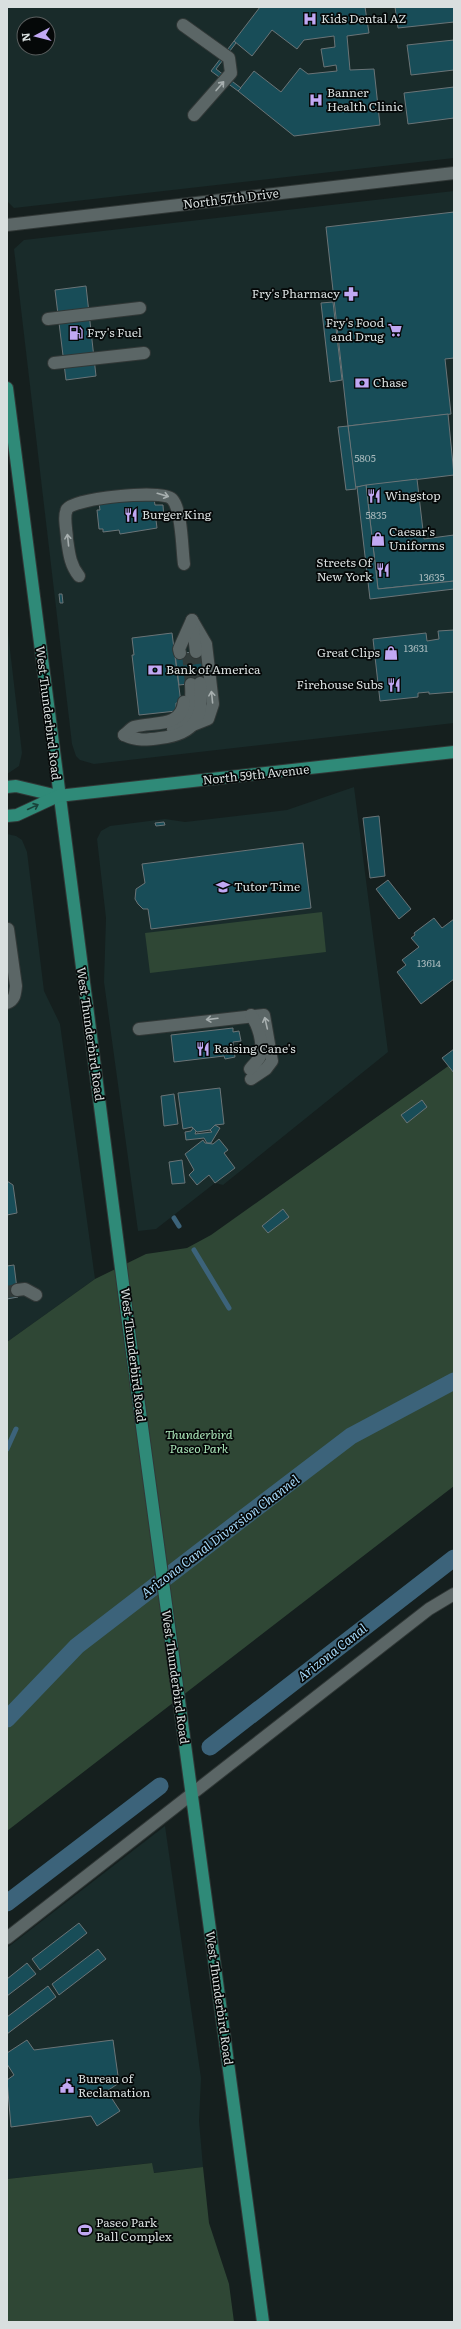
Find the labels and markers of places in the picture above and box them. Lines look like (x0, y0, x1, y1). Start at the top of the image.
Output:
place label: Kids Dental AZ (321, 9, 407, 27)
hospital icon: Kids Dental AZ (302, 11, 318, 27)
place label: Banner Health Clinic (327, 83, 403, 115)
hospital icon: Banner Health Clinic (308, 92, 324, 108)
place label: Fry's Pharmacy (252, 284, 340, 302)
pharmacy icon: Fry's Pharmacy (343, 286, 359, 302)
place label: Fry's Food and Drug (326, 313, 385, 345)
supermarket icon: Fry's Food and Drug (387, 322, 403, 338)
place label: Fry's Fuel (87, 323, 142, 341)
fuel station icon: Fry's Fuel (68, 325, 84, 341)
place label: Chase (373, 373, 407, 391)
bank icon: Chase (354, 375, 370, 391)
place label: Wingstop (385, 486, 441, 504)
restaurant icon: Wingstop (366, 488, 382, 504)
place label: Burger King (142, 505, 212, 523)
restaurant icon: Burger King (123, 507, 139, 523)
place label: Caesar's Uniforms (389, 522, 445, 554)
shop icon: Caesar's Uniforms (370, 531, 386, 547)
place label: Streets Of New York (316, 553, 373, 585)
restaurant icon: Streets Of New York (375, 562, 391, 578)
place label: Great Clips (317, 643, 381, 661)
shop icon: Great Clips (383, 645, 399, 661)
place label: Bank of America (166, 660, 261, 678)
bank icon: Bank of America (147, 662, 163, 678)
place label: Firehouse Subs (297, 675, 384, 693)
restaurant icon: Firehouse Subs (386, 677, 402, 693)
place label: Tutor Time (234, 877, 300, 895)
school or university icon: Tutor Time (215, 879, 231, 895)
place label: Raising Cane's (214, 1039, 296, 1057)
restaurant icon: Raising Cane's (195, 1041, 211, 1057)
place label: Bureau of Reclamation (78, 2069, 150, 2101)
public building icon: Bureau of Reclamation (59, 2078, 75, 2094)
place label: Paseo Park Ball Complex (96, 2213, 172, 2245)
sports icon: Paseo Park Ball Complex (77, 2222, 93, 2238)

